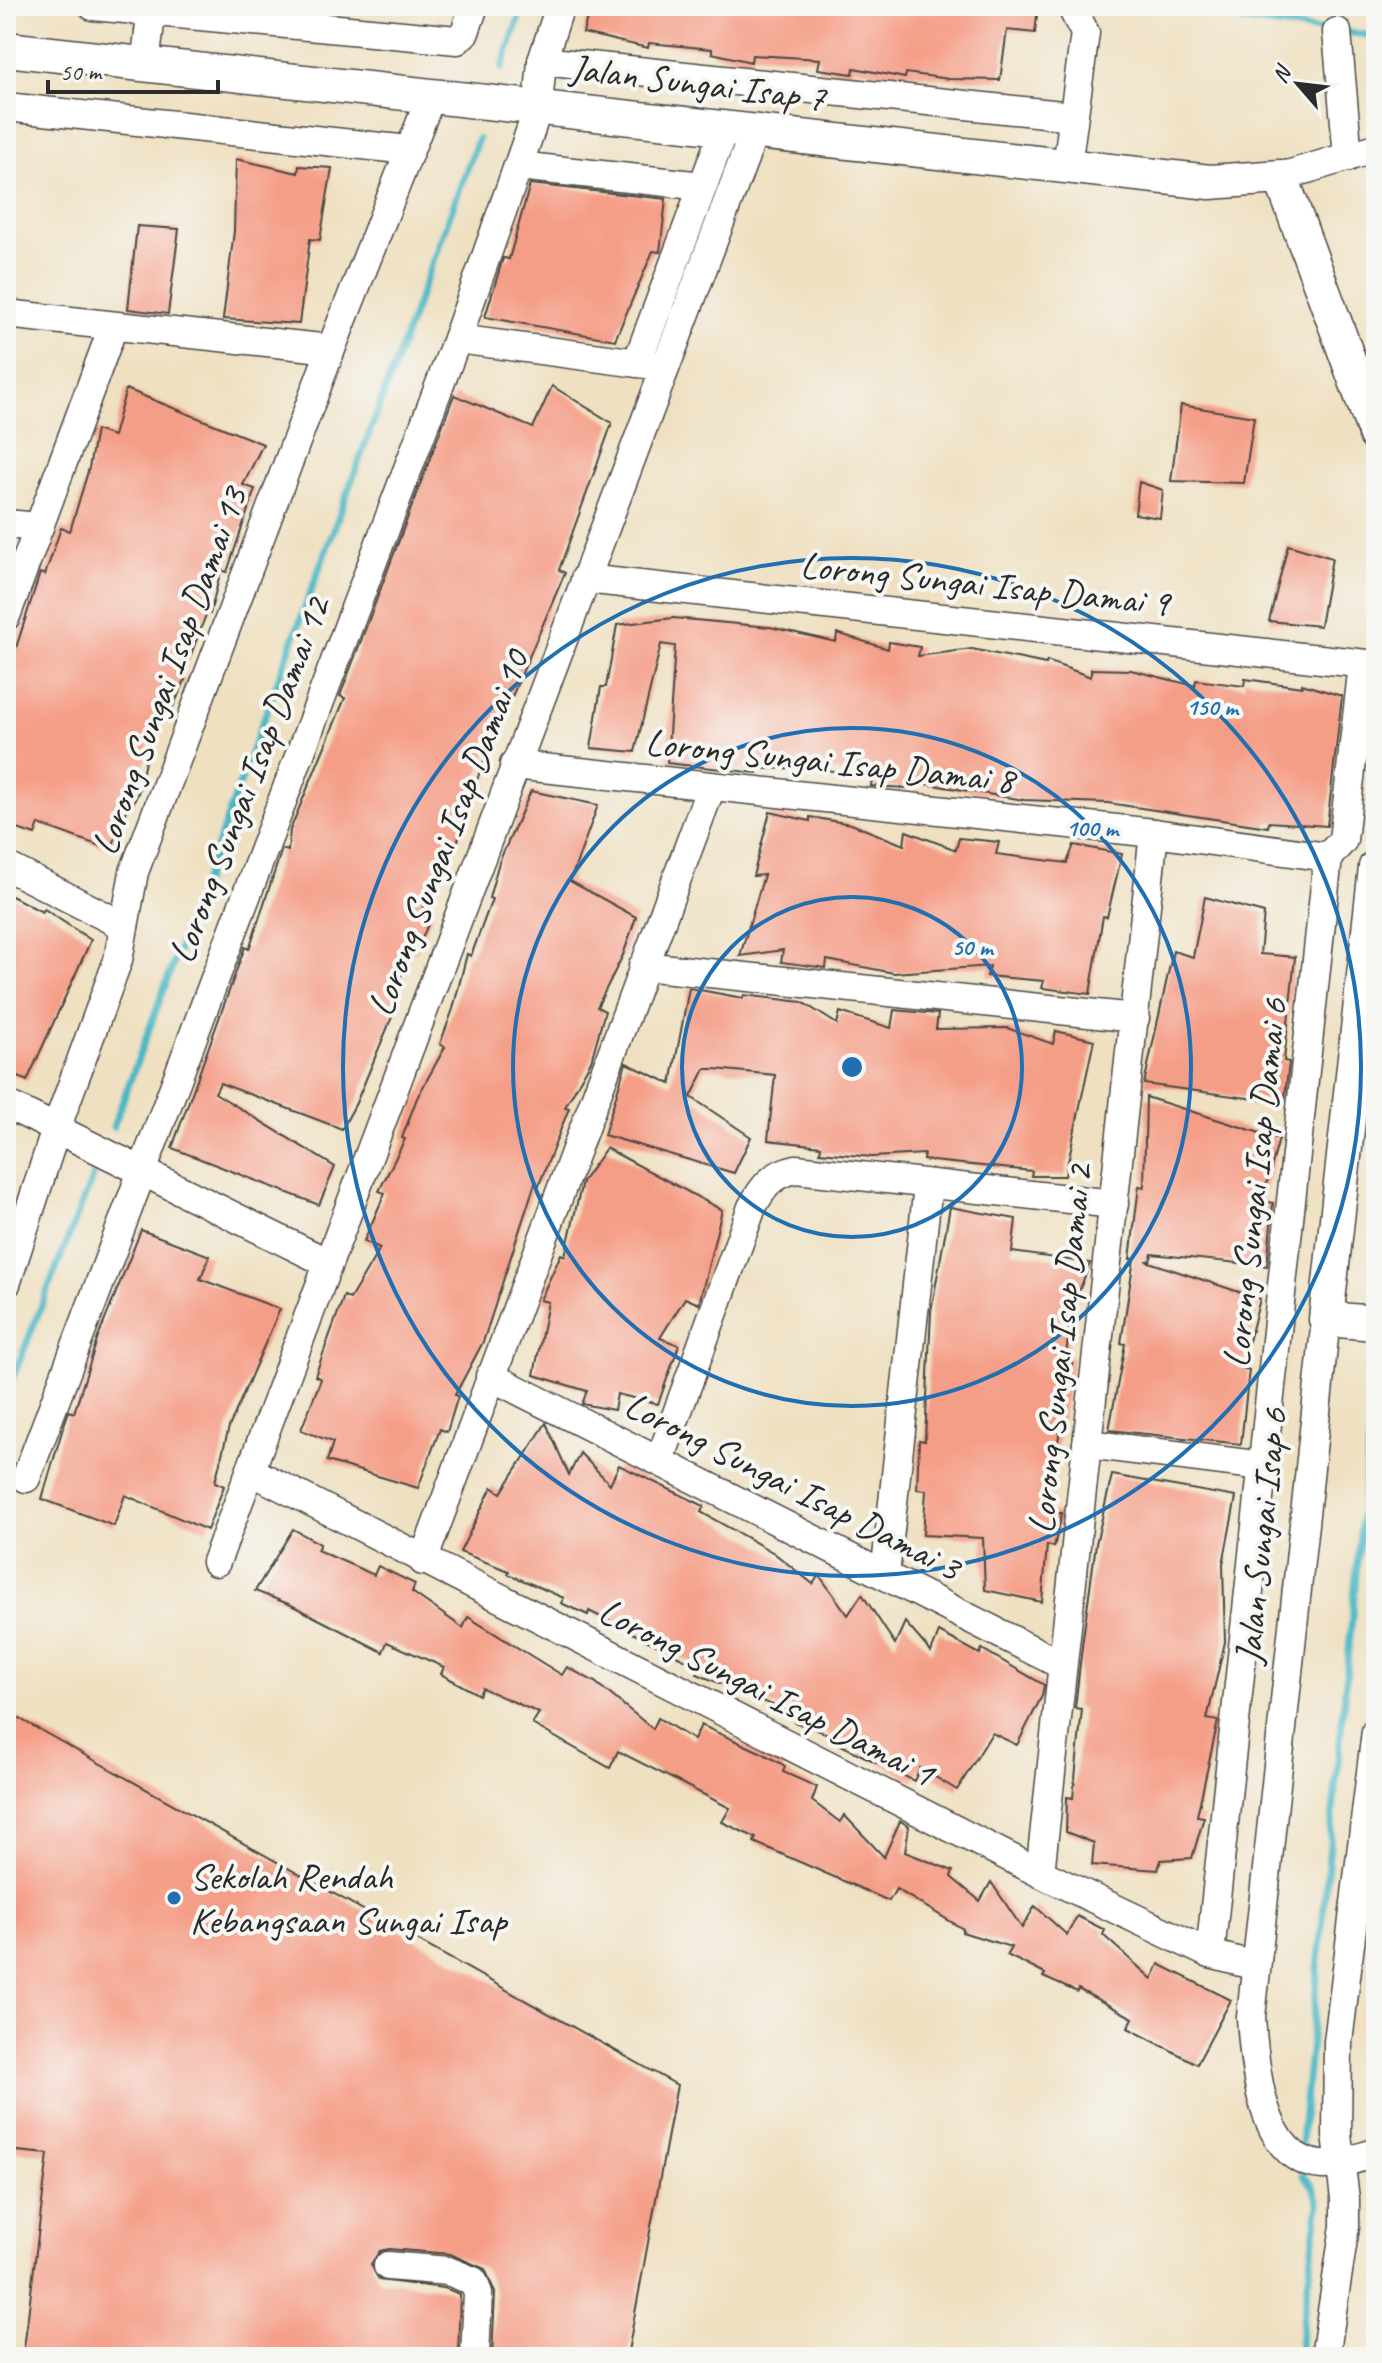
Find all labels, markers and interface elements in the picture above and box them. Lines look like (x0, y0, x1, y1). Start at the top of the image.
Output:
scale bar (48, 44, 218, 94)
street label: Jalan Sungai Isap 7 (566, 44, 830, 122)
north arrow (1258, 44, 1338, 124)
text: 50 m (60, 57, 103, 87)
text: N (1266, 60, 1298, 88)
street label: Lorong Sungai Isap Damai 13 (81, 478, 258, 861)
street label: Lorong Sungai Isap Damai 9 (798, 541, 1174, 627)
street label: Lorong Sungai Isap Damai 12 (158, 588, 341, 969)
street label: Lorong Sungai Isap Damai 10 (357, 641, 540, 1022)
text: 150 m (1186, 692, 1240, 722)
street label: Lorong Sungai Isap Damai 8 (643, 718, 1020, 804)
text: 100 m (1066, 813, 1120, 843)
text: 50 m (952, 932, 995, 962)
street label: Lorong Sungai Isap Damai 6 (1212, 995, 1298, 1370)
centre of rings (838, 1053, 866, 1081)
street label: Lorong Sungai Isap Damai 2 (1017, 1160, 1103, 1536)
street label: Lorong Sungai Isap Damai 3 (617, 1381, 971, 1592)
street label: Jalan Sungai Isap 6 (1224, 1404, 1298, 1668)
street label: Lorong Sungai Isap Damai 1 (591, 1587, 944, 1798)
place label: Sekolah Rendah Kebangsaan Sungai Isap (190, 1853, 509, 1944)
marker: Sekolah Rendah Kebangsaan Sungai Isap (165, 1889, 183, 1907)

